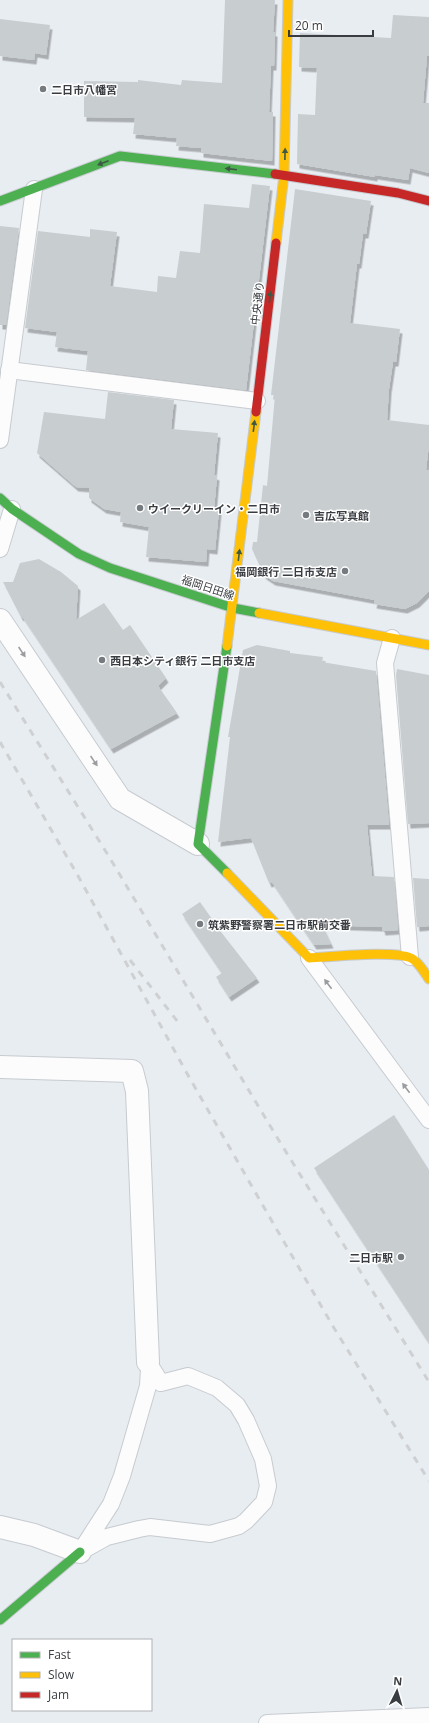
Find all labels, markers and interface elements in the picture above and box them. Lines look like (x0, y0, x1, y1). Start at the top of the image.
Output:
scale bar (289, 12, 373, 38)
text: 20 m (295, 17, 323, 34)
place label: 二日市八幡宮 (51, 82, 117, 97)
marker: 二日市八幡宮 (38, 84, 48, 94)
one-way arrow (281, 148, 288, 160)
one-way arrow (97, 160, 109, 166)
one-way arrow (225, 166, 237, 172)
street label: 中央通り (247, 280, 267, 326)
one-way arrow (266, 291, 273, 303)
one-way arrow (251, 420, 257, 432)
place label: ウイークリーイン・二日市 (148, 501, 280, 516)
marker: ウイークリーイン・二日市 (135, 503, 145, 513)
place label: 吉広写真館 (314, 508, 369, 523)
marker: 吉広写真館 (301, 510, 311, 520)
one-way arrow (236, 549, 242, 561)
place label: 福岡銀行 二日市支店 (235, 564, 337, 579)
marker: 福岡銀行 二日市支店 (340, 566, 350, 576)
street label: 福岡日田線 (180, 571, 236, 603)
one-way arrow (18, 647, 26, 658)
place label: 西日本シティ銀行 二日市支店 (110, 653, 255, 668)
marker: 西日本シティ銀行 二日市支店 (97, 655, 107, 665)
one-way arrow (90, 755, 98, 766)
place label: 筑紫野警察署二日市駅前交番 (208, 917, 351, 932)
marker: 筑紫野警察署二日市駅前交番 (195, 919, 205, 929)
one-way arrow (324, 979, 332, 990)
one-way arrow (401, 1083, 410, 1094)
place label: 二日市駅 (349, 1250, 393, 1265)
marker: 二日市駅 (396, 1252, 406, 1262)
legend (12, 1639, 152, 1711)
text: Fast (48, 1646, 71, 1663)
text: Slow (48, 1666, 75, 1683)
north arrow (377, 1671, 417, 1711)
text: N (393, 1673, 403, 1688)
text: Jam (47, 1686, 69, 1703)

